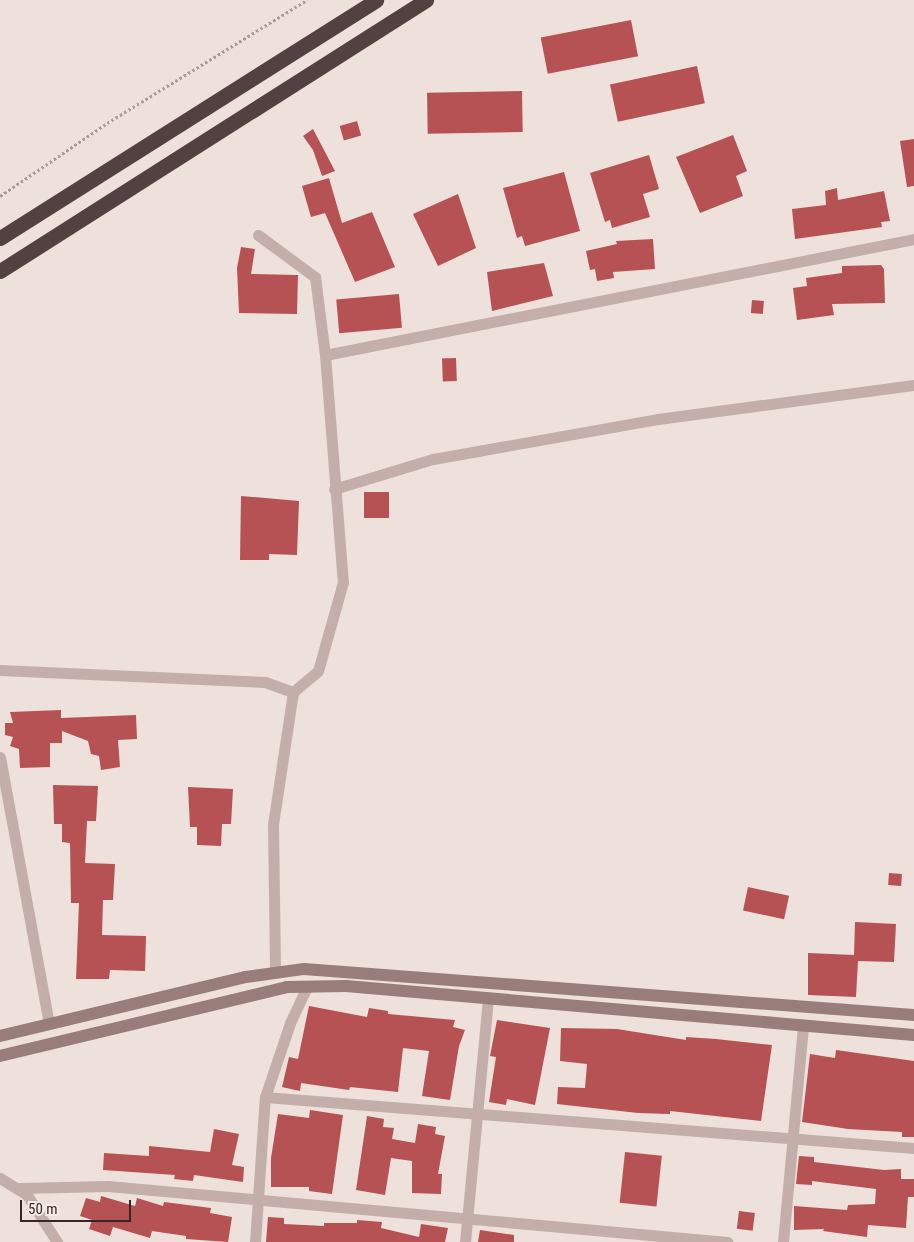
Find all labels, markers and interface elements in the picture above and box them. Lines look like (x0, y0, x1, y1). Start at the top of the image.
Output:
scale bar (22, 1190, 134, 1222)
text: 50 m (28, 1200, 58, 1218)

